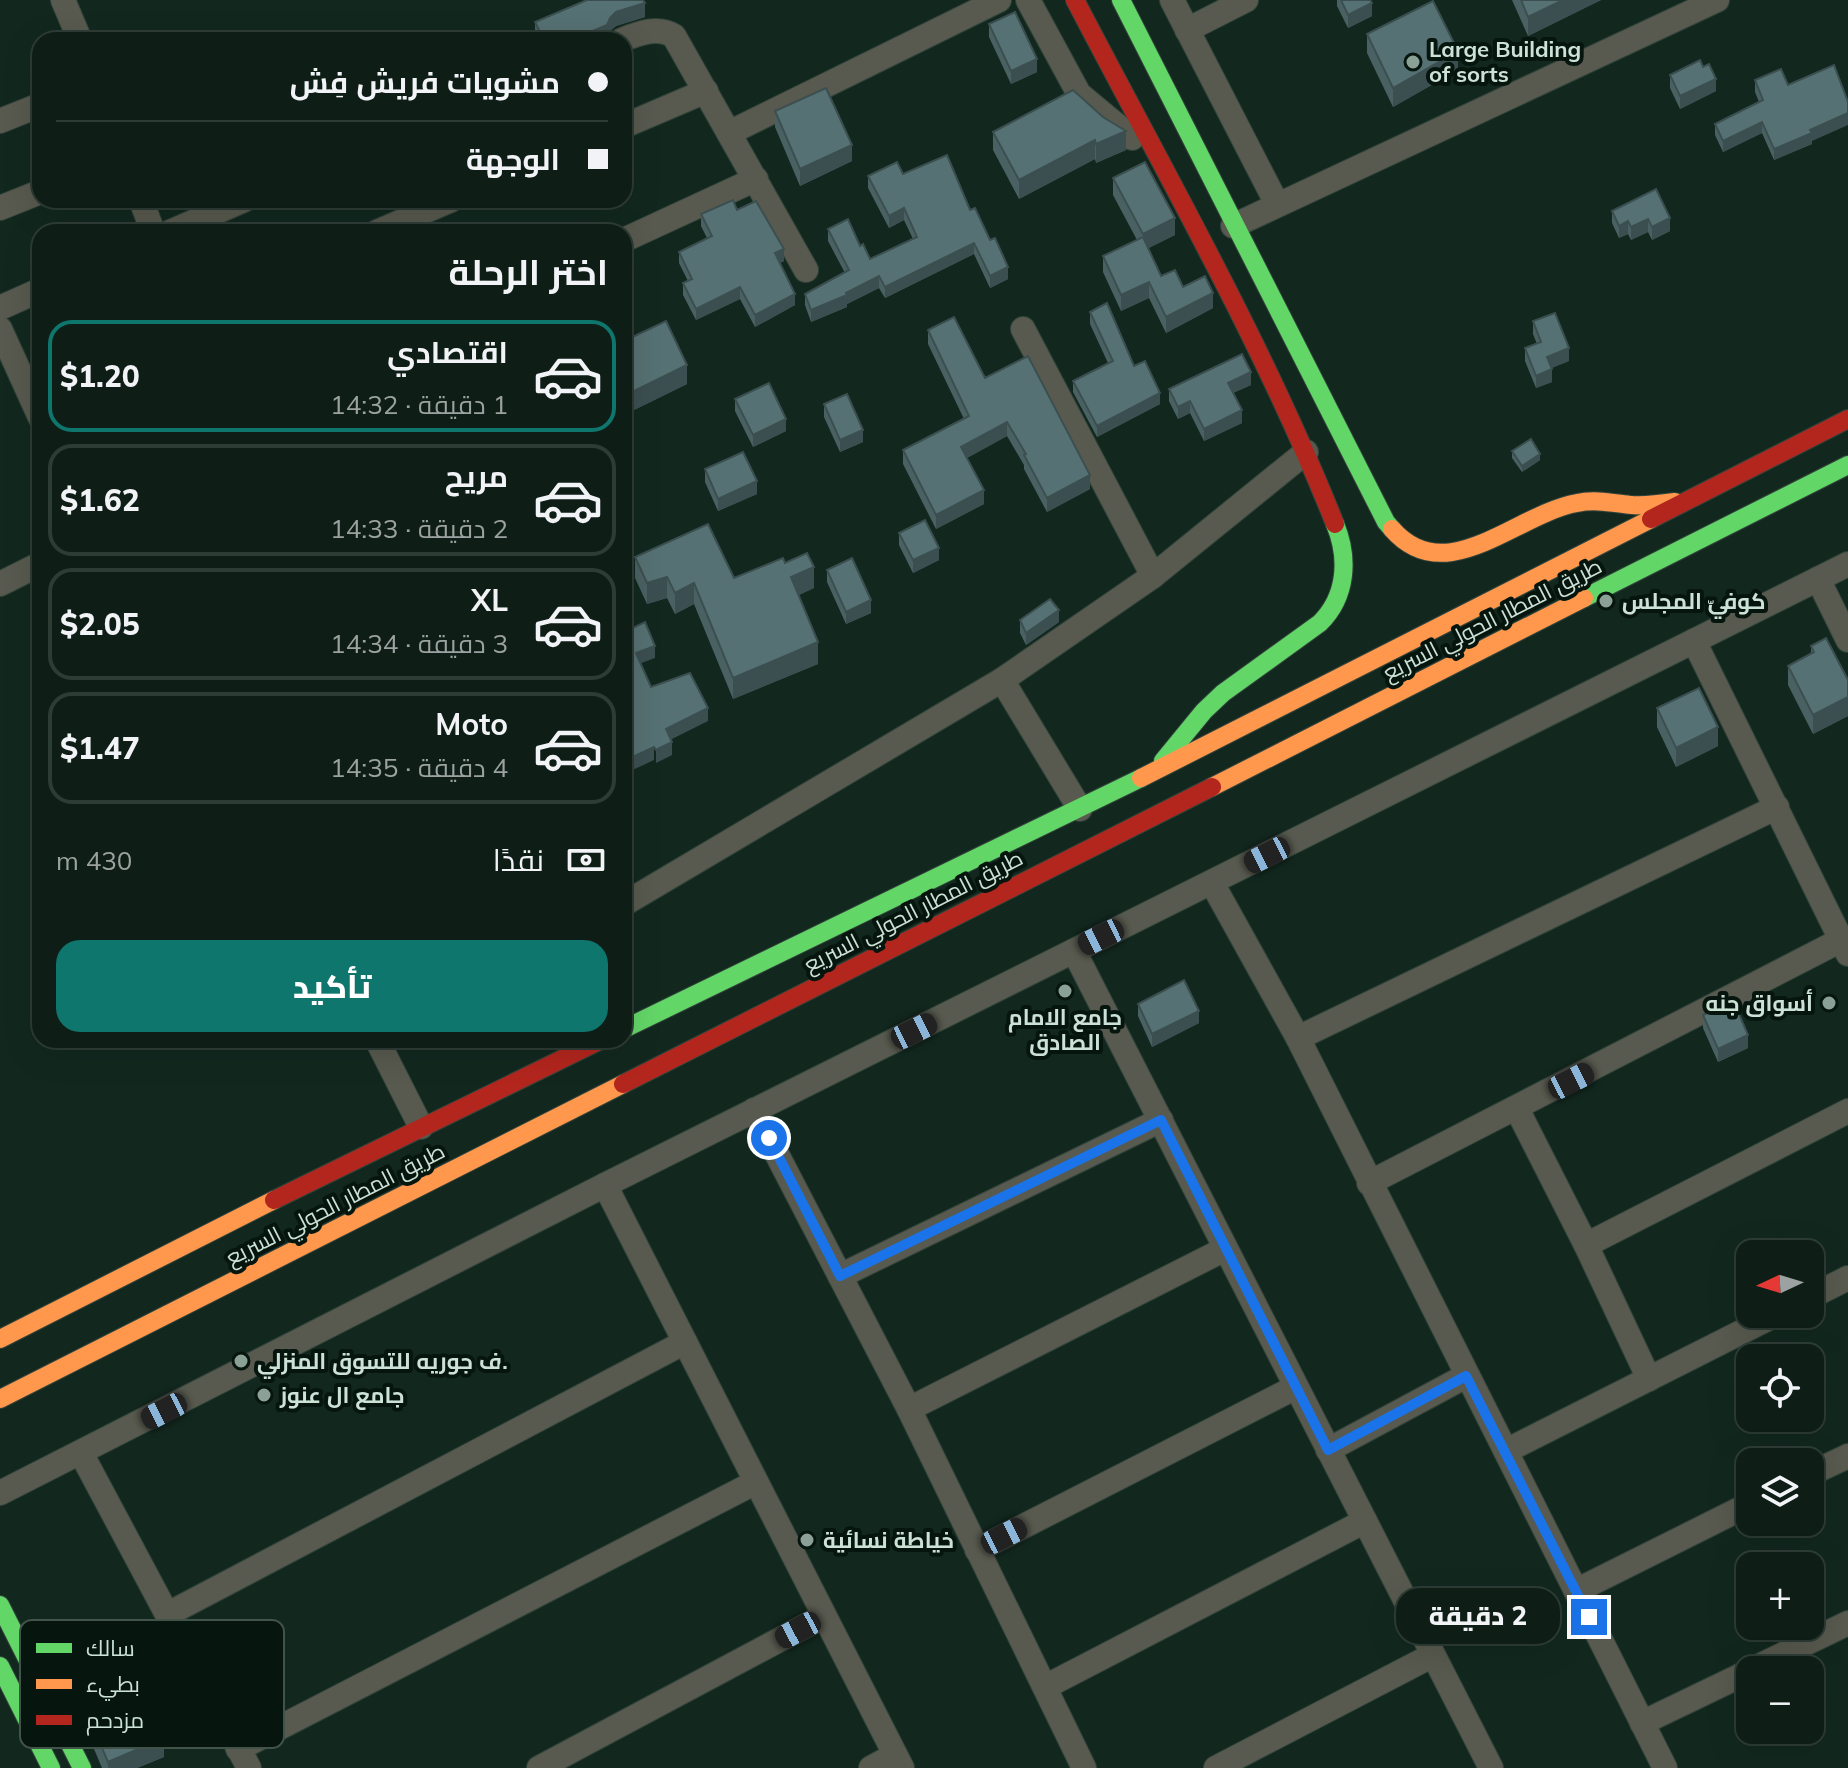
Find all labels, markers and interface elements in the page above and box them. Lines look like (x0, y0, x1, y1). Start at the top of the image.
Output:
place label: Large Building of sorts (1429, 35, 1581, 88)
marker: Large Building of sorts (1404, 53, 1422, 71)
text: مشويات فريش فِش (290, 63, 560, 101)
text: الوجهة (466, 140, 560, 178)
text: اختر الرحلة (449, 249, 608, 294)
text: اقتصادي (387, 333, 508, 371)
icon: car (532, 340, 604, 412)
text: $1.20 (60, 357, 140, 395)
text: 1 دقيقة · 14:32 (330, 388, 508, 421)
text: مريح (445, 457, 508, 495)
icon: car (532, 464, 604, 536)
text: $1.62 (60, 481, 140, 519)
text: 2 دقيقة · 14:33 (330, 512, 508, 545)
street label: طريق المطار الحولي السريع (1378, 552, 1608, 689)
text: XL (471, 581, 508, 619)
place label: كوفيّ المجلس (1622, 587, 1766, 619)
icon: car (532, 588, 604, 660)
marker: كوفيّ المجلس (1597, 592, 1615, 610)
text: $2.05 (60, 605, 140, 643)
text: 3 دقيقة · 14:34 (330, 627, 508, 660)
text: Moto (435, 705, 508, 743)
icon: car (532, 712, 604, 784)
text: $1.47 (60, 729, 140, 767)
text: 4 دقيقة · 14:35 (330, 751, 508, 784)
car (1240, 833, 1294, 877)
icon: cash (564, 838, 608, 882)
text: نقدًا (493, 841, 544, 879)
text: 430 m (56, 844, 132, 877)
street label: طريق المطار الحولي السريع (799, 844, 1029, 981)
car (1074, 916, 1128, 958)
button: تأكيد (56, 940, 608, 1032)
marker: جامع الامام الصادق (1056, 982, 1074, 1000)
place label: أسواق جنه (1706, 989, 1813, 1017)
marker: أسواق جنه (1820, 994, 1838, 1012)
place label: جامع الامام الصادق (1008, 1003, 1122, 1056)
car (887, 1010, 941, 1052)
car (1544, 1059, 1598, 1103)
route start (751, 1120, 787, 1156)
street label: طريق المطار الحولي السريع (221, 1137, 451, 1274)
north arrow (1736, 1240, 1824, 1328)
map controls (1736, 1240, 1824, 1744)
button: locate (1736, 1344, 1824, 1432)
place label: ف جوريه للتسوق المنزلي. (257, 1347, 508, 1379)
marker: ف جوريه للتسوق المنزلي. (232, 1352, 250, 1370)
place label: جامع ال عنوز (279, 1381, 405, 1410)
marker: جامع ال عنوز (255, 1386, 273, 1404)
car (137, 1389, 191, 1433)
button: layers (1736, 1448, 1824, 1536)
car (977, 1514, 1031, 1558)
place label: خياطة نسائية (823, 1526, 954, 1554)
marker: خياطة نسائية (798, 1531, 816, 1549)
button: + (1736, 1552, 1824, 1640)
callout: 2 دقيقة (1397, 1589, 1561, 1645)
text: 2 دقيقة (1429, 1599, 1527, 1632)
route end (1571, 1599, 1607, 1635)
car (771, 1608, 825, 1652)
legend (20, 1620, 284, 1748)
text: سالك (86, 1634, 135, 1662)
button: − (1736, 1656, 1824, 1744)
text: بطيء (86, 1670, 140, 1701)
text: مزدحم (86, 1706, 144, 1736)

